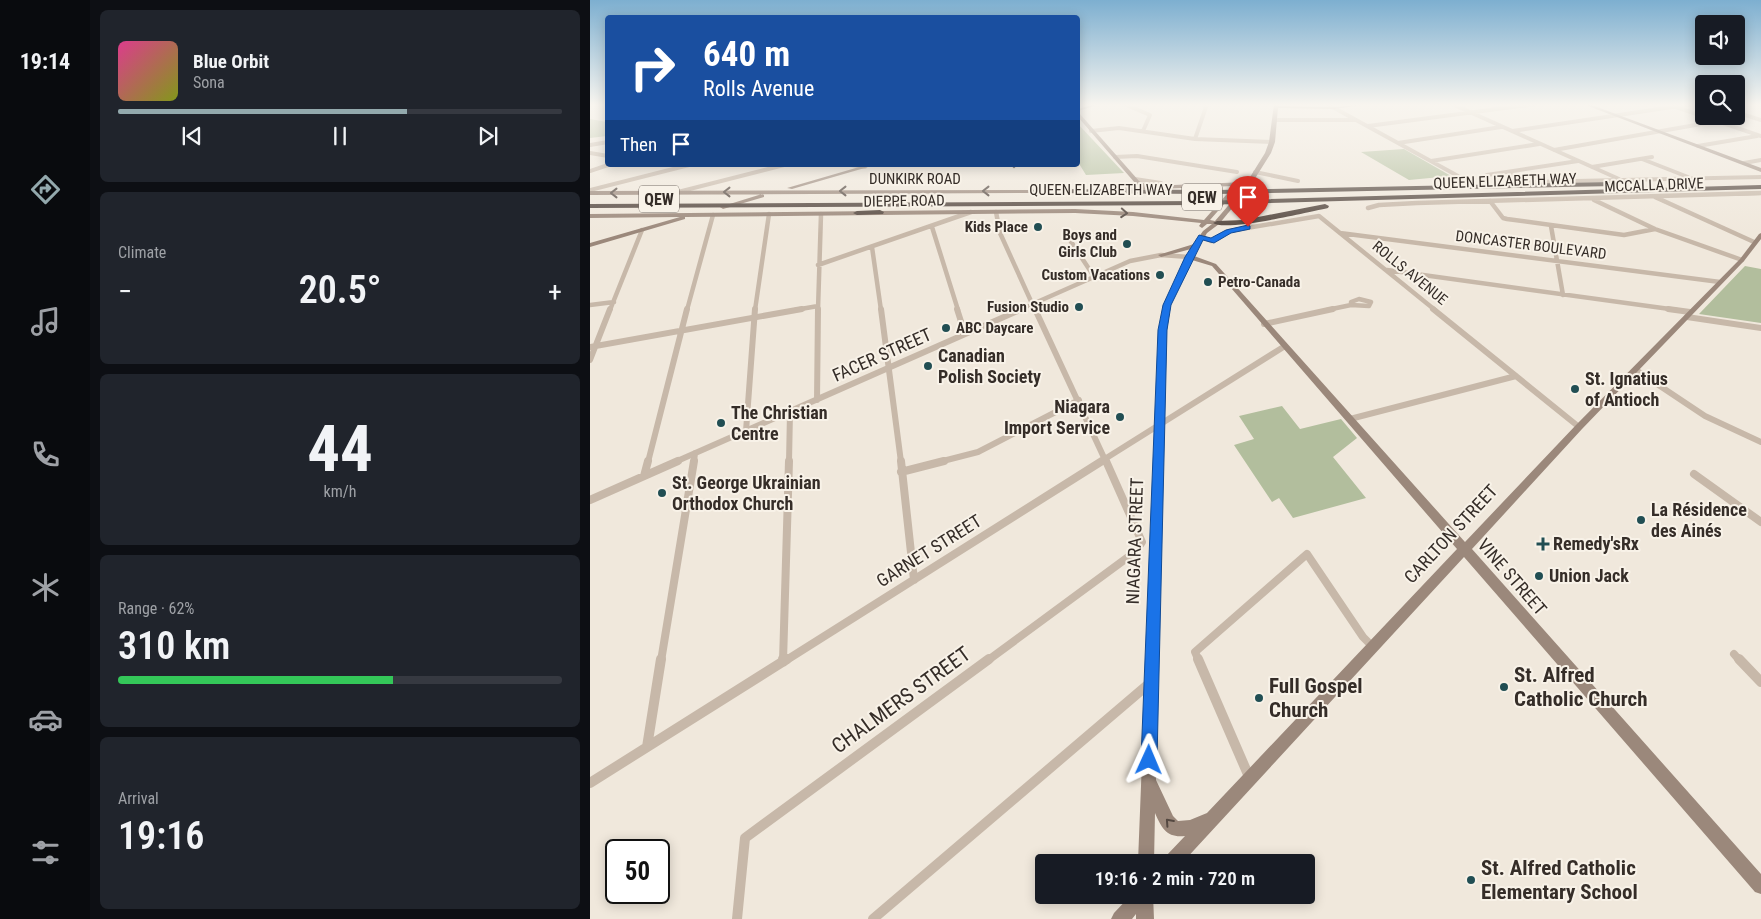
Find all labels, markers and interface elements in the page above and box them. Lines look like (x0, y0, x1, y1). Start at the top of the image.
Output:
map controls (1695, 15, 1745, 125)
button: sound (1695, 15, 1745, 65)
text: 640 m (703, 34, 790, 75)
icon: right (620, 35, 685, 100)
text: 19:14 (20, 49, 70, 74)
text: Blue Orbit (193, 50, 269, 73)
text: Sona (193, 73, 225, 92)
button: search (1695, 75, 1745, 125)
text: Rolls Avenue (703, 76, 814, 101)
icon: previous (178, 122, 206, 150)
icon: pause (326, 122, 354, 150)
icon: next (474, 122, 502, 150)
icon: arrive (667, 130, 695, 158)
text: Then (620, 133, 657, 156)
street label: DUNKIRK ROAD (869, 170, 961, 188)
street label: QUEEN ELIZABETH WAY (1433, 170, 1577, 192)
icon: directions (28, 172, 63, 207)
street label: MCCALLA DRIVE (1604, 174, 1704, 196)
pin (1227, 176, 1269, 227)
street label: QUEEN ELIZABETH WAY (1029, 181, 1173, 199)
road number: QEW (1182, 183, 1222, 210)
icon: arrive (1234, 183, 1262, 211)
road number: QEW (639, 185, 679, 212)
one-way arrow (839, 186, 847, 196)
one-way arrow (982, 186, 990, 196)
one-way arrow (722, 187, 730, 197)
one-way arrow (610, 188, 618, 198)
street label: DIEPPE ROAD (863, 191, 945, 211)
one-way arrow (1120, 207, 1128, 218)
place label: Kids Place (965, 218, 1028, 236)
marker: Kids Place (1032, 221, 1044, 233)
place label: Boys and Girls Club (1058, 226, 1117, 261)
street label: DONCASTER BOULEVARD (1455, 227, 1607, 263)
street label: ROLLS AVENUE (1369, 237, 1451, 309)
marker: Boys and Girls Club (1121, 238, 1133, 250)
text: Climate (118, 243, 166, 262)
place label: Custom Vacations (1041, 266, 1150, 284)
text: 20.5° (299, 268, 381, 312)
marker: Custom Vacations (1154, 269, 1166, 281)
place label: Petro-Canada (1218, 273, 1300, 291)
text: − (118, 275, 132, 308)
text: + (548, 275, 562, 308)
marker: Petro-Canada (1202, 276, 1214, 288)
place label: Fusion Studio (987, 298, 1069, 316)
marker: Fusion Studio (1073, 301, 1085, 313)
icon: music (28, 304, 63, 339)
place label: ABC Daycare (956, 319, 1033, 337)
marker: ABC Daycare (940, 322, 952, 334)
street label: FACER STREET (829, 323, 934, 386)
place label: Canadian Polish Society (938, 345, 1041, 387)
marker: Canadian Polish Society (922, 360, 934, 372)
place label: St. Ignatius of Antioch (1585, 368, 1668, 410)
marker: St. Ignatius of Antioch (1569, 383, 1581, 395)
place label: Niagara Import Service (1004, 396, 1110, 438)
place label: The Christian Centre (731, 402, 828, 444)
text: 44 (307, 411, 373, 487)
marker: Niagara Import Service (1114, 411, 1126, 423)
marker: The Christian Centre (715, 417, 727, 429)
icon: phone (28, 437, 63, 472)
place label: St. George Ukrainian Orthodox Church (672, 472, 821, 514)
street label: NIAGARA STREET (1122, 477, 1147, 605)
street label: CARLTON STREET (1400, 480, 1502, 587)
text: km/h (324, 482, 356, 501)
marker: St. George Ukrainian Orthodox Church (656, 487, 668, 499)
place label: La Résidence des Ainés (1651, 499, 1747, 541)
street label: GARNET STREET (872, 510, 985, 591)
marker: La Résidence des Ainés (1635, 514, 1647, 526)
place label: Remedy'sRx (1553, 533, 1639, 554)
street label: VINE STREET (1473, 534, 1551, 619)
marker: Remedy'sRx (1537, 538, 1549, 550)
place label: Union Jack (1549, 565, 1629, 586)
icon: climate (28, 570, 63, 605)
marker: Union Jack (1533, 570, 1545, 582)
text: Range · 62% (118, 599, 194, 618)
text: 310 km (118, 624, 230, 668)
street label: CHALMERS STREET (827, 642, 975, 758)
place label: St. Alfred Catholic Church (1514, 663, 1648, 711)
place label: Full Gospel Church (1269, 674, 1363, 722)
marker: St. Alfred Catholic Church (1498, 681, 1510, 693)
marker: Full Gospel Church (1253, 692, 1265, 704)
icon: car (28, 702, 63, 737)
position arrow (1122, 733, 1174, 785)
text: Arrival (118, 789, 159, 808)
text: 19:16 (118, 814, 204, 858)
one-way arrow (1166, 819, 1175, 828)
icon: filters (28, 835, 63, 870)
speed limit sign: 50 (605, 839, 670, 904)
place label: St. Alfred Catholic Elementary School (1481, 856, 1638, 904)
text: 19:16 · 2 min · 720 m (1095, 867, 1255, 890)
marker: St. Alfred Catholic Elementary School (1465, 874, 1477, 886)

